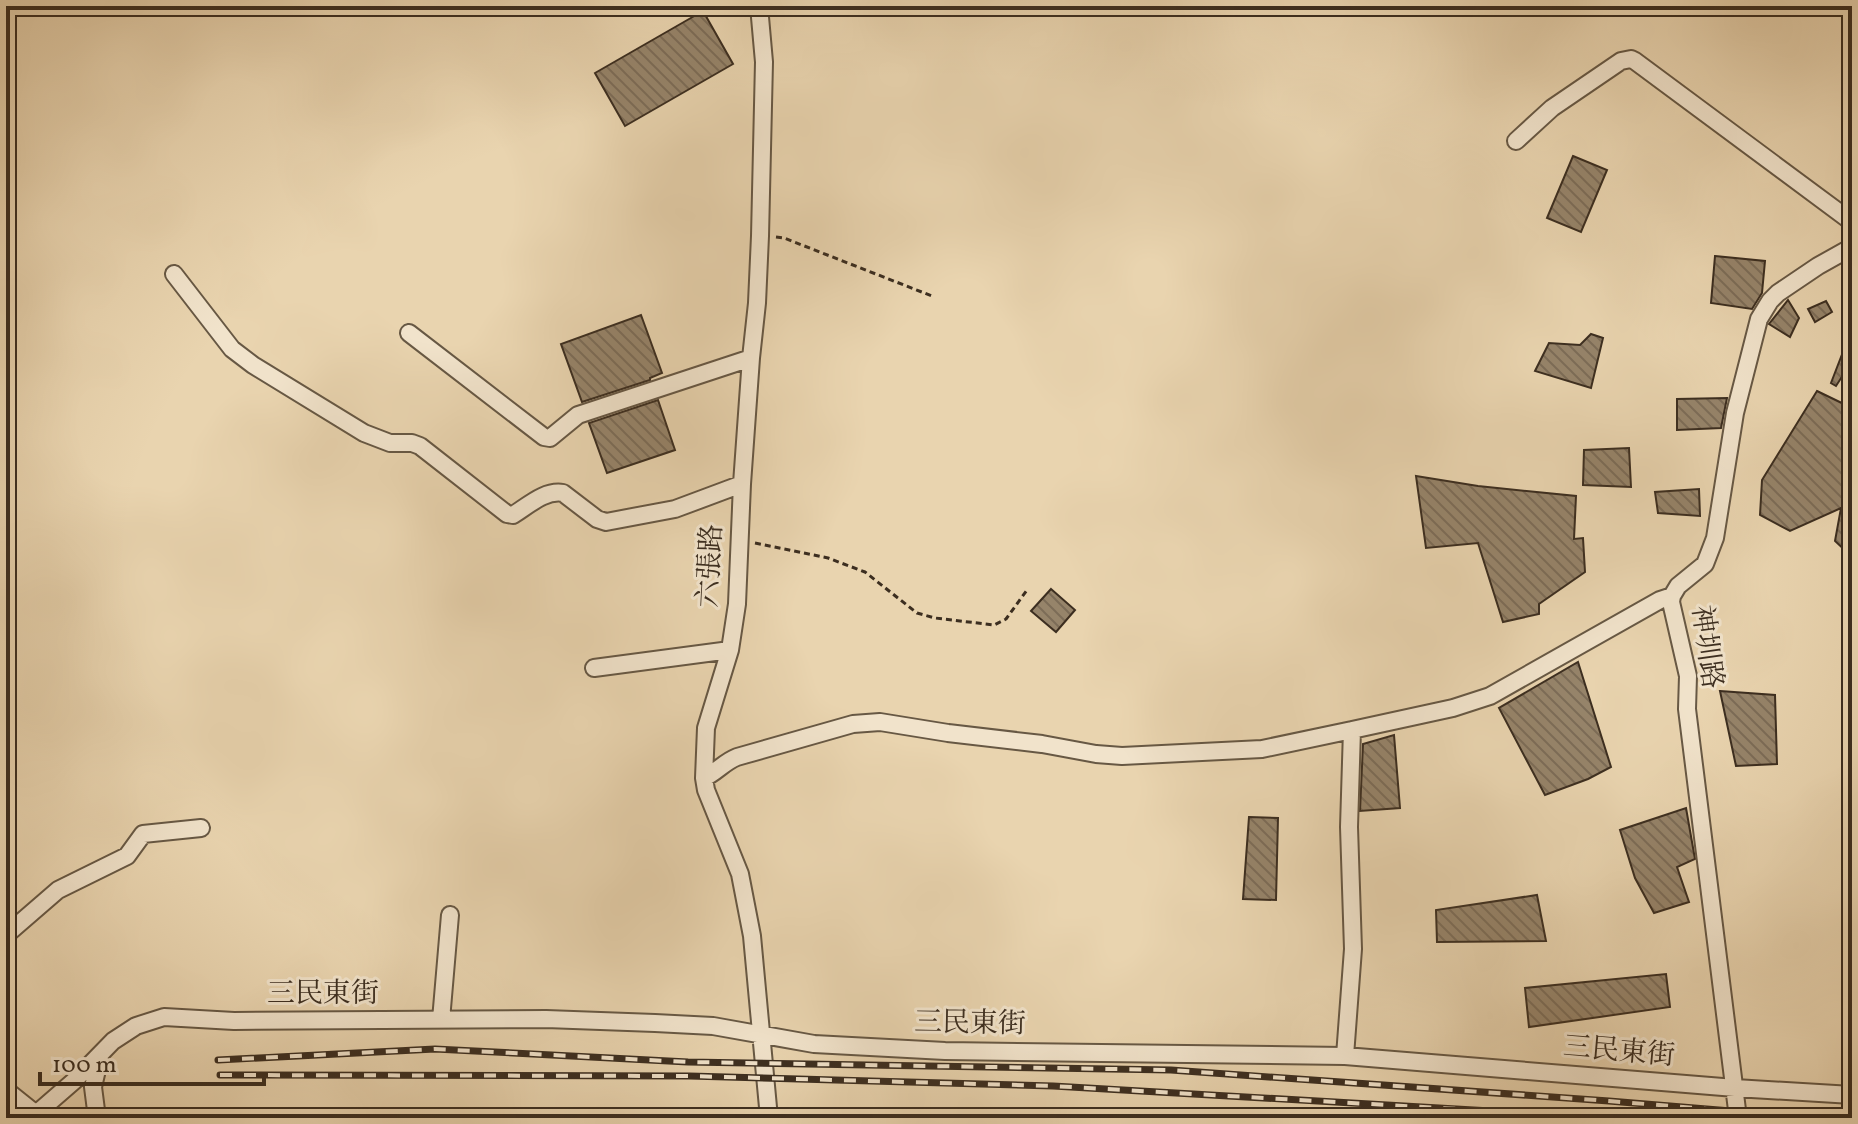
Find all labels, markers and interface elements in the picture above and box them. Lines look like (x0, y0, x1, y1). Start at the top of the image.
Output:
street label: 六張路 (689, 523, 733, 609)
street label: 神圳路 (1681, 603, 1731, 691)
street label: 三民東街 (267, 975, 379, 1014)
street label: 三民東街 (914, 1004, 1026, 1044)
street label: 三民東街 (1562, 1028, 1676, 1076)
scale bar (40, 1036, 264, 1086)
text: 100 m (52, 1049, 117, 1083)

